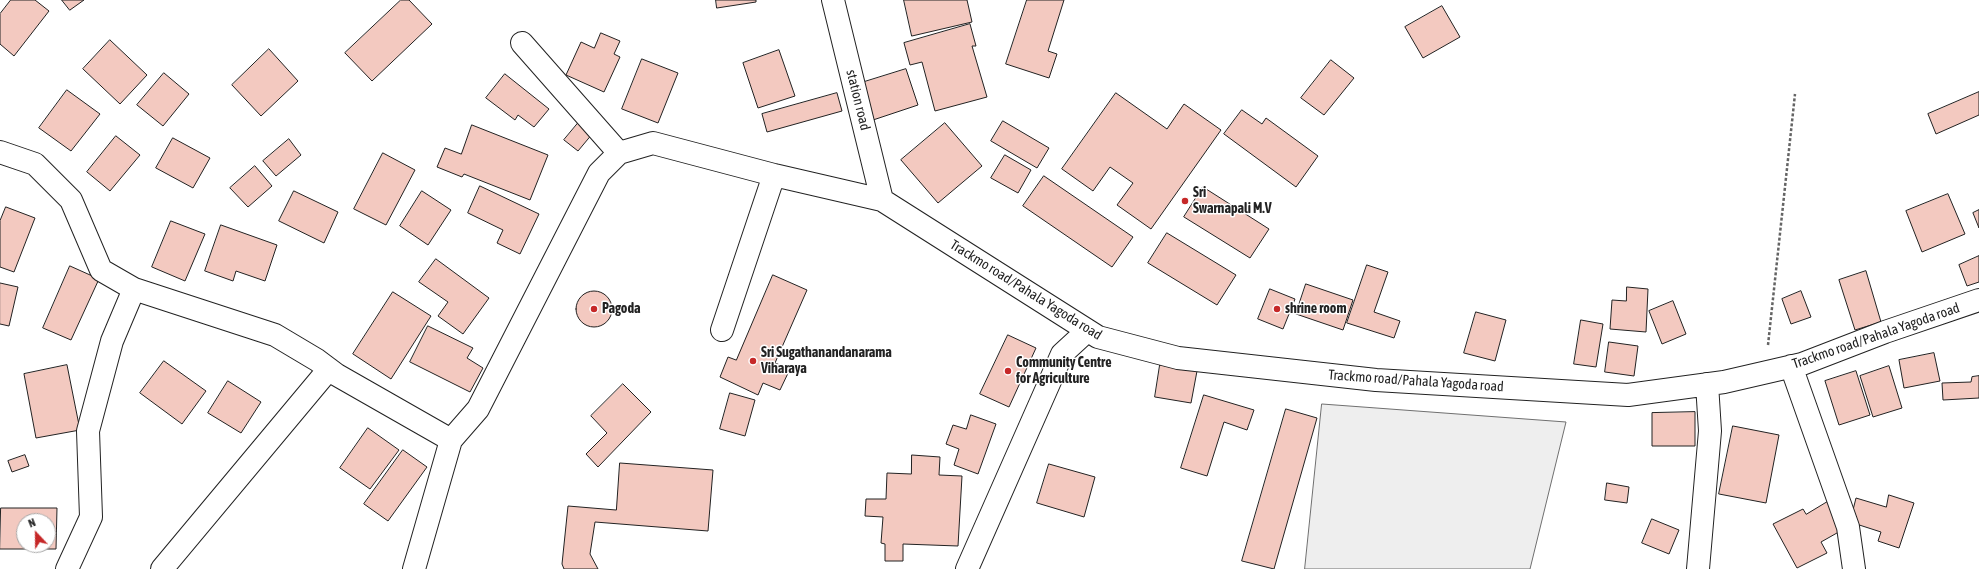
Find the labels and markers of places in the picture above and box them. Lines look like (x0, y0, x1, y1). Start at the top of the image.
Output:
place label: Sri Swarnapali M.V (1193, 185, 1272, 218)
marker: Sri Swarnapali M.V (1180, 196, 1190, 206)
place label: Pagoda (602, 301, 641, 317)
place label: shrine room (1285, 301, 1347, 317)
marker: Pagoda (589, 304, 599, 314)
marker: shrine room (1272, 304, 1282, 314)
place label: Sri Sugathanandanarama Viharaya (761, 345, 892, 378)
place label: Community Centre for Agriculture (1016, 355, 1111, 388)
marker: Sri Sugathanandanarama Viharaya (748, 356, 758, 366)
marker: Community Centre for Agriculture (1003, 366, 1013, 376)

